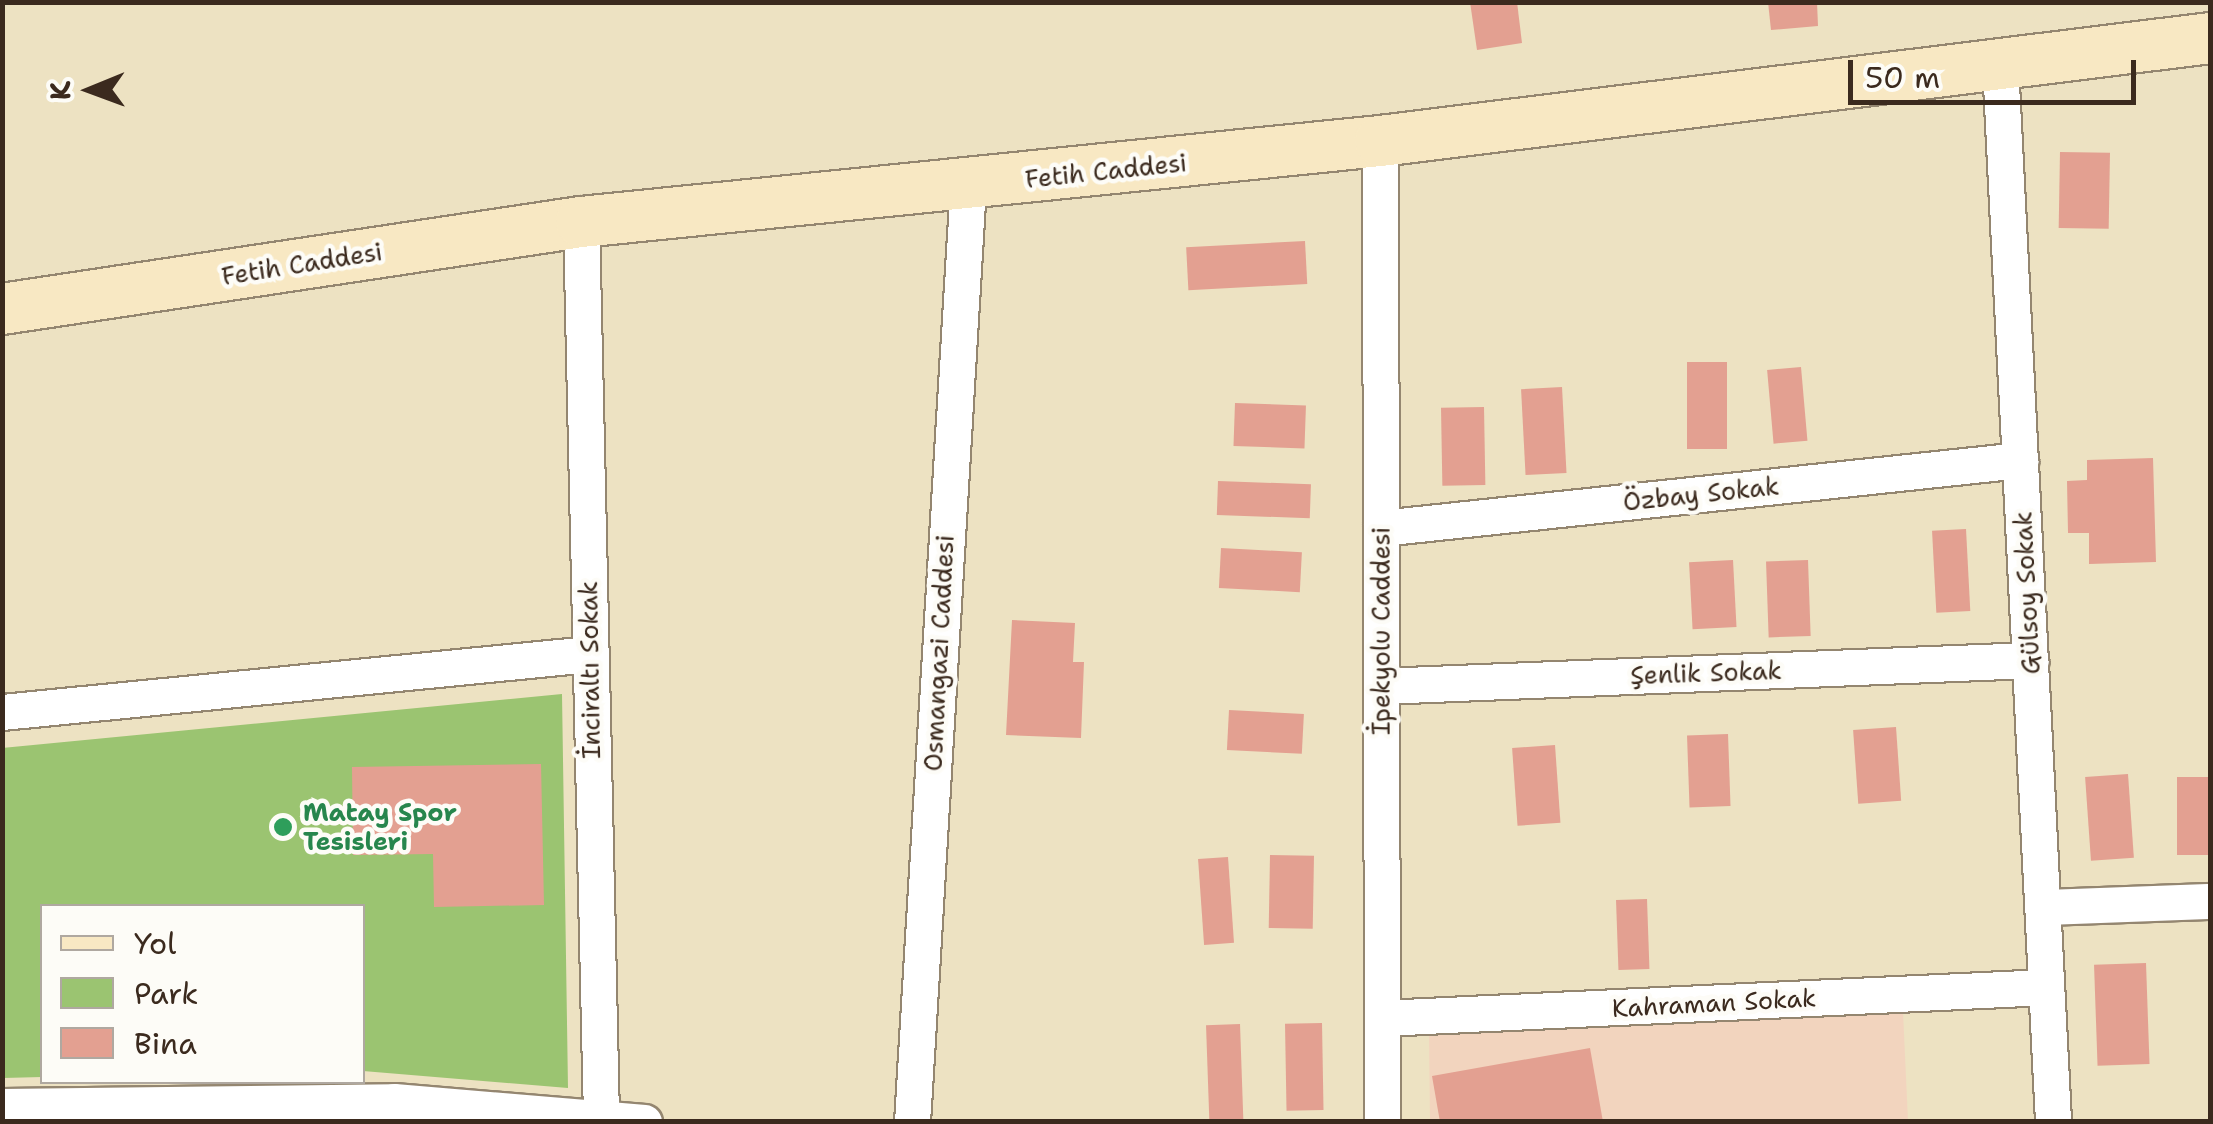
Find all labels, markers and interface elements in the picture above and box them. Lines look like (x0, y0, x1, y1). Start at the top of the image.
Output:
north arrow (40, 40, 140, 140)
scale bar (1853, 40, 2140, 102)
text: 50 m (1865, 57, 1940, 98)
text: K (41, 81, 79, 100)
street label: Fetih Caddesi (1024, 148, 1188, 194)
street label: Fetih Caddesi (219, 236, 385, 292)
street label: Özbay Sokak (1621, 471, 1781, 517)
street label: Gülsoy Sokak (2008, 511, 2046, 675)
street label: İpekyolu Caddesi (1366, 527, 1396, 735)
street label: Osmangazi Caddesi (918, 534, 960, 772)
street label: İnciraltı Sokak (573, 581, 607, 759)
street label: Şenlik Sokak (1630, 655, 1782, 691)
place label: Matay Spor Tesisleri (303, 798, 457, 857)
marker: Matay Spor Tesisleri (272, 816, 294, 838)
legend (40, 904, 365, 1084)
text: Yol (134, 923, 176, 964)
text: Park (134, 973, 198, 1014)
street label: Kahraman Sokak (1611, 983, 1817, 1023)
text: Bina (134, 1023, 197, 1064)

